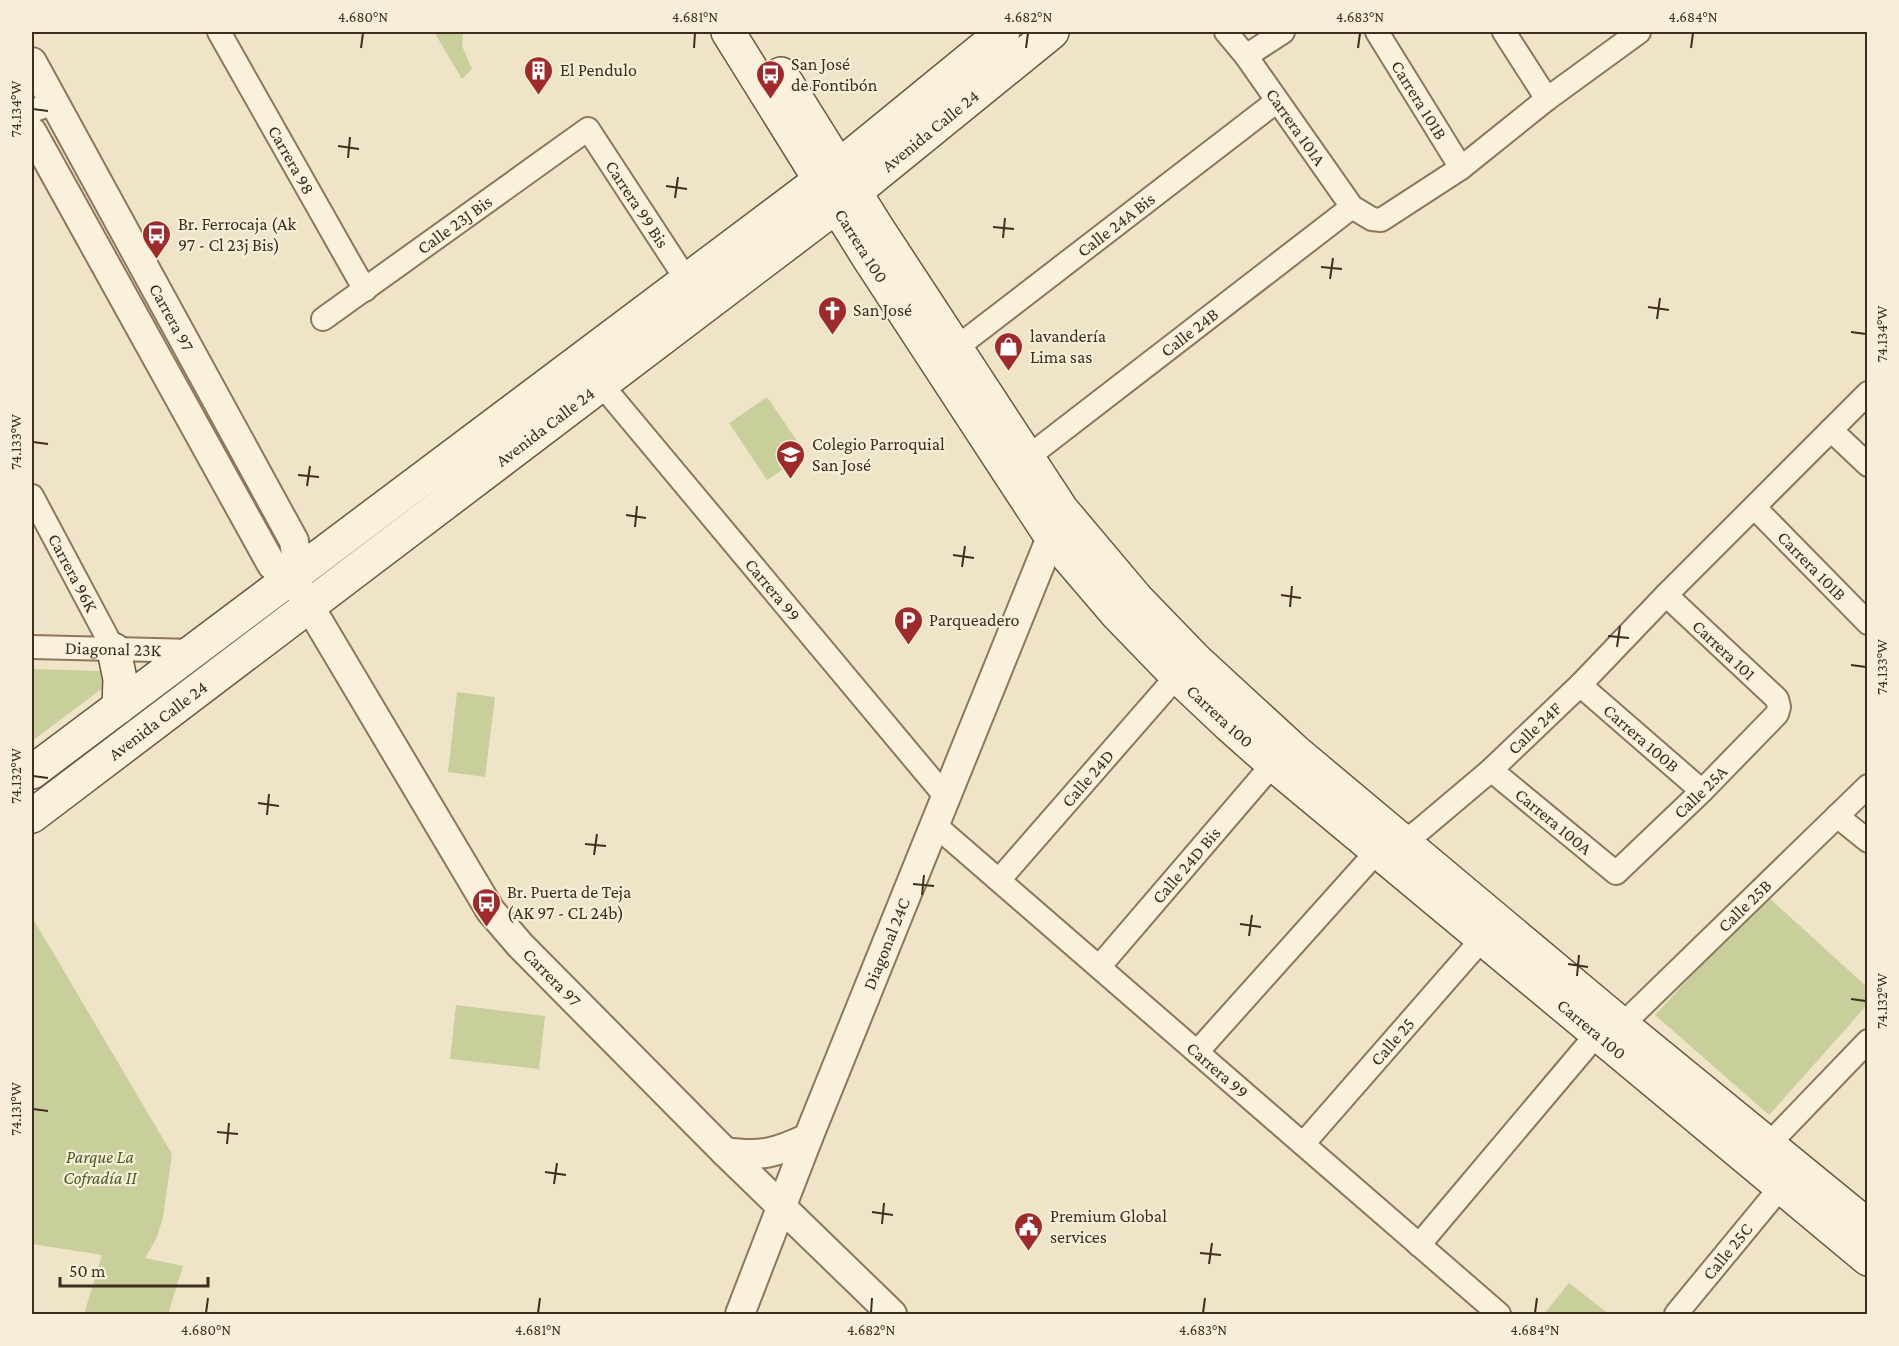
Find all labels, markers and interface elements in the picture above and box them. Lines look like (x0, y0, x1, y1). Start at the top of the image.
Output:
text: 4.680°N (338, 9, 388, 25)
text: 4.681°N (672, 9, 718, 25)
text: 4.682°N (1004, 9, 1052, 25)
text: 4.683°N (1336, 9, 1384, 25)
text: 4.684°N (1668, 9, 1718, 25)
building icon: El Pendulo (523, 54, 555, 96)
place label: San José de Fontibón (791, 54, 878, 95)
street label: Carrera 101B (1387, 57, 1451, 143)
bus stop icon: San José de Fontibón (754, 58, 786, 100)
place label: El Pendulo (560, 60, 637, 80)
text: 74.134°W (8, 81, 24, 137)
street label: Avenida Calle 24 (878, 85, 983, 176)
street label: Carrera 101A (1262, 85, 1330, 170)
street label: Carrera 98 (264, 122, 319, 198)
street label: Carrera 99 Bis (601, 157, 673, 252)
street label: Calle 24A Bis (1073, 189, 1159, 261)
street label: Calle 23J Bis (413, 191, 496, 258)
street label: Carrera 100 (831, 205, 892, 286)
place label: Br. Ferrocaja (Ak 97 - Cl 23j Bis) (178, 214, 296, 256)
bus stop icon: Br. Ferrocaja (Ak 97 - Cl 23j Bis) (141, 218, 173, 260)
street label: Carrera 97 (145, 280, 198, 355)
church icon: San José (816, 294, 848, 336)
place label: San José (853, 300, 912, 320)
street label: Calle 24B (1157, 304, 1222, 361)
text: 74.134°W (1874, 306, 1890, 362)
place label: lavandería Lima sas (1030, 326, 1106, 367)
shop icon: lavandería Lima sas (993, 330, 1025, 372)
street label: Avenida Calle 24 (492, 383, 599, 471)
text: 74.133°W (8, 414, 24, 470)
place label: Colegio Parroquial San José (812, 434, 945, 475)
school or university icon: Colegio Parroquial San José (775, 438, 807, 480)
street label: Carrera 101B (1773, 527, 1850, 605)
street label: Carrera 96K (44, 530, 102, 616)
street label: Carrera 99 (741, 554, 805, 625)
parking icon: Parqueadero (892, 604, 924, 646)
place label: Parqueadero (929, 610, 1020, 630)
street label: Carrera 101 (1688, 616, 1760, 684)
street label: Diagonal 23K (65, 638, 162, 660)
text: 74.133°W (1874, 639, 1890, 695)
street label: Avenida Calle 24 (104, 677, 211, 764)
street label: Carrera 100 (1183, 681, 1257, 752)
street label: Calle 24F (1504, 698, 1566, 759)
street label: Carrera 100B (1599, 700, 1683, 776)
street label: Calle 24D (1057, 746, 1118, 811)
text: 74.132°W (8, 748, 24, 804)
street label: Calle 25A (1670, 761, 1732, 822)
street label: Carrera 100A (1511, 784, 1597, 859)
street label: Calle 24D Bis (1148, 823, 1225, 908)
street label: Calle 25B (1714, 875, 1776, 936)
place label: Br. Puerta de Teja (AK 97 - CL 24b) (507, 882, 631, 924)
bus stop icon: Br. Puerta de Teja (AK 97 - CL 24b) (470, 886, 502, 928)
street label: Diagonal 24C (859, 895, 914, 993)
street label: Carrera 97 (519, 944, 585, 1011)
text: 74.132°W (1874, 973, 1890, 1029)
street label: Carrera 100 (1553, 995, 1630, 1063)
street label: Calle 25 (1366, 1014, 1419, 1070)
street label: Carrera 99 (1183, 1038, 1253, 1102)
text: 74.131°W (8, 1082, 24, 1136)
park label: Parque La Cofradía II (63, 1147, 137, 1188)
place label: Premium Global services (1050, 1206, 1167, 1247)
public building icon: Premium Global services (1013, 1210, 1045, 1252)
street label: Calle 25C (1698, 1219, 1757, 1284)
scale bar (60, 1250, 208, 1288)
text: 50 m (69, 1261, 106, 1281)
text: 4.680°N (181, 1322, 231, 1338)
text: 4.681°N (515, 1322, 561, 1338)
text: 4.682°N (847, 1322, 895, 1338)
text: 4.683°N (1179, 1322, 1227, 1338)
text: 4.684°N (1510, 1322, 1560, 1338)

